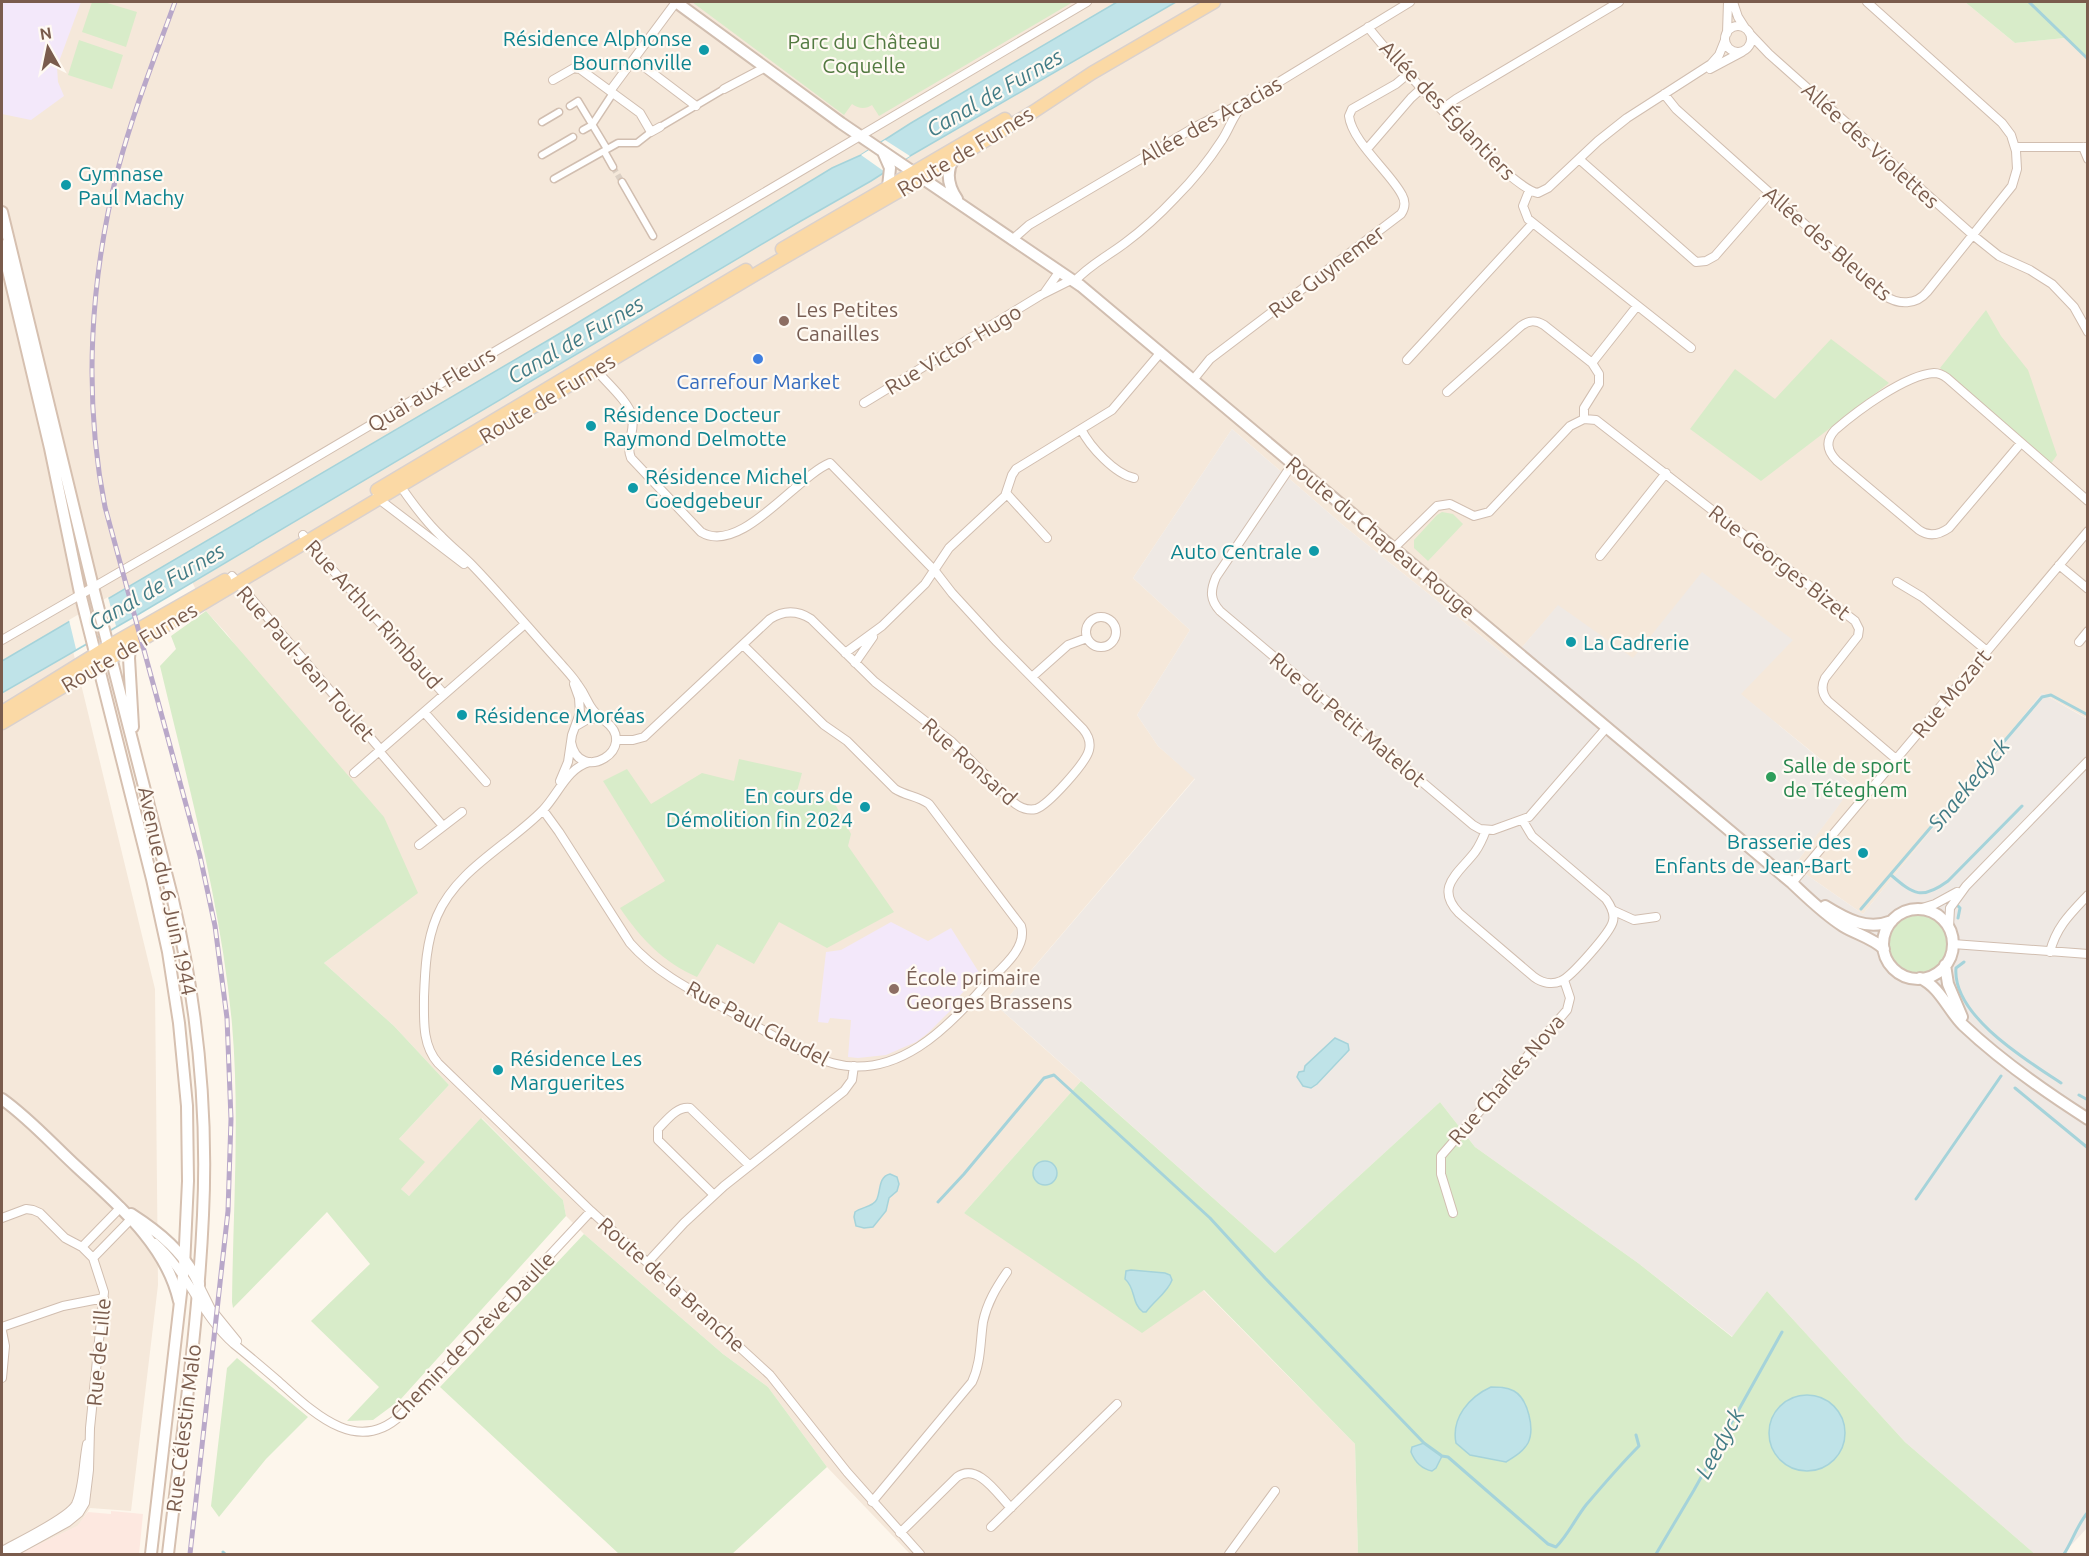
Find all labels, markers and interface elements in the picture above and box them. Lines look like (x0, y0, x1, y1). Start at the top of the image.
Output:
north arrow (18, 18, 78, 78)
text: N (38, 23, 53, 43)
place label: Résidence Alphonse Bournonville (503, 26, 692, 74)
park label: Parc du Château Coquelle (787, 29, 941, 77)
street label: Allée des Églantiers (1375, 35, 1521, 185)
marker: Résidence Alphonse Bournonville (697, 43, 711, 57)
water label: Canal de Furnes (921, 43, 1067, 141)
street label: Allée des Acacias (1134, 71, 1286, 169)
street label: Allée des Violettes (1798, 77, 1944, 213)
street label: Route de Furnes (893, 101, 1037, 201)
place label: Gymnase Paul Machy (78, 161, 184, 209)
marker: Gymnase Paul Machy (59, 178, 73, 192)
street label: Allée des Bleuets (1759, 181, 1897, 305)
street label: Rue Guynemer (1263, 220, 1389, 322)
water label: Canal de Furnes (502, 290, 648, 388)
place label: Les Petites Canailles (796, 297, 898, 345)
street label: Rue Victor Hugo (881, 299, 1025, 399)
marker: Les Petites Canailles (777, 314, 791, 328)
street label: Quai aux Fleurs (363, 342, 499, 436)
street label: Route de Furnes (475, 348, 619, 448)
marker: Carrefour Market (751, 352, 765, 366)
place label: Carrefour Market (676, 369, 840, 393)
place label: Résidence Docteur Raymond Delmotte (603, 402, 787, 450)
marker: Résidence Docteur Raymond Delmotte (584, 419, 598, 433)
street label: Route du Chapeau Rouge (1282, 451, 1480, 623)
place label: Résidence Michel Goedgebeur (645, 464, 808, 512)
marker: Résidence Michel Goedgebeur (626, 481, 640, 495)
street label: Rue Georges Bizet (1705, 499, 1855, 625)
street label: Rue Arthur Rimbaud (301, 535, 447, 693)
water label: Canal de Furnes (83, 537, 229, 635)
place label: Auto Centrale (1171, 539, 1302, 563)
marker: Auto Centrale (1307, 544, 1321, 558)
street label: Rue Paul-Jean Toulet (232, 581, 380, 745)
street label: Route de Furnes (57, 597, 201, 697)
place label: La Cadrerie (1583, 630, 1689, 654)
marker: La Cadrerie (1564, 635, 1578, 649)
street label: Rue Mozart (1907, 644, 1995, 742)
street label: Rue du Petit Matelot (1265, 647, 1431, 791)
place label: Résidence Moréas (474, 703, 645, 727)
marker: Résidence Moréas (455, 708, 469, 722)
street label: Rue Ronsard (918, 712, 1022, 810)
water label: Snaekedyck (1922, 732, 2014, 836)
place label: Salle de sport de Téteghem (1783, 753, 1911, 801)
marker: Salle de sport de Téteghem (1764, 770, 1778, 784)
place label: En cours de Démolition fin 2024 (666, 783, 853, 831)
street label: Avenue du 6 Juin 1944 (134, 784, 202, 998)
marker: En cours de Démolition fin 2024 (858, 800, 872, 814)
place label: Brasserie des Enfants de Jean-Bart (1654, 829, 1851, 877)
marker: Brasserie des Enfants de Jean-Bart (1856, 846, 1870, 860)
place label: École primaire Georges Brassens (906, 965, 1072, 1013)
street label: Rue Paul Claudel (683, 975, 833, 1071)
marker: École primaire Georges Brassens (887, 982, 901, 996)
street label: Rue Charles Nova (1443, 1009, 1569, 1149)
place label: Résidence Les Marguerites (510, 1046, 642, 1094)
marker: Résidence Les Marguerites (491, 1063, 505, 1077)
street label: Route de la Branche (594, 1212, 750, 1356)
street label: Chemin de Drève Daulle (385, 1246, 559, 1426)
street label: Rue de Lille (81, 1297, 115, 1407)
street label: Rue Célestin Malo (161, 1343, 205, 1513)
water label: Leedyck (1690, 1403, 1749, 1482)

